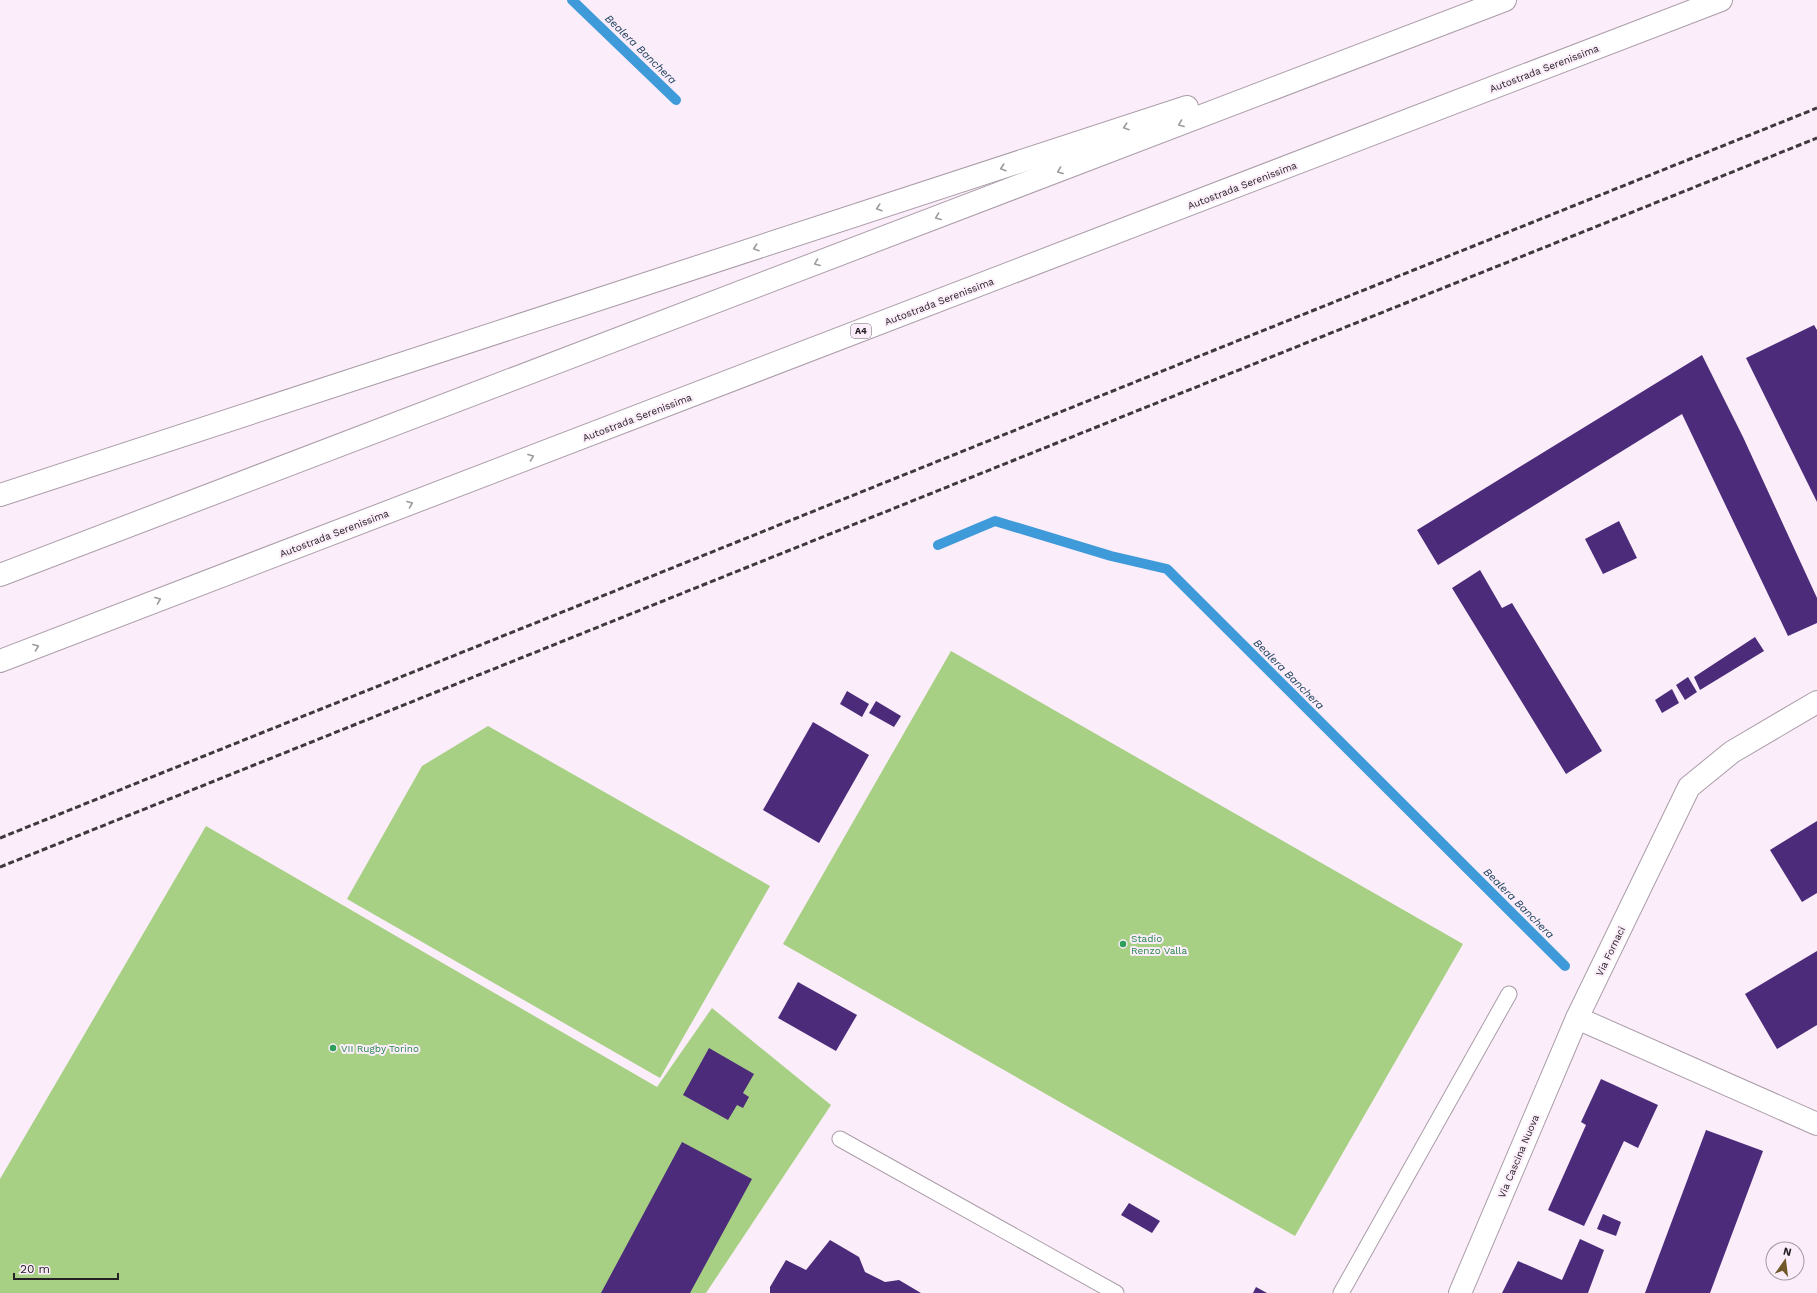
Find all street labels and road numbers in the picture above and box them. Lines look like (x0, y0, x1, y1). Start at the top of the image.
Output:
street label: Autostrada Serenissima (1488, 42, 1601, 94)
street label: Autostrada Serenissima (1186, 159, 1299, 211)
street label: Autostrada Serenissima (883, 275, 996, 327)
road number: A4 (851, 324, 871, 338)
street label: Autostrada Serenissima (581, 391, 694, 443)
street label: Autostrada Serenissima (278, 507, 391, 559)
street label: Via Fornaci (1594, 925, 1627, 978)
street label: Via Cascina Nuova (1496, 1113, 1541, 1199)

